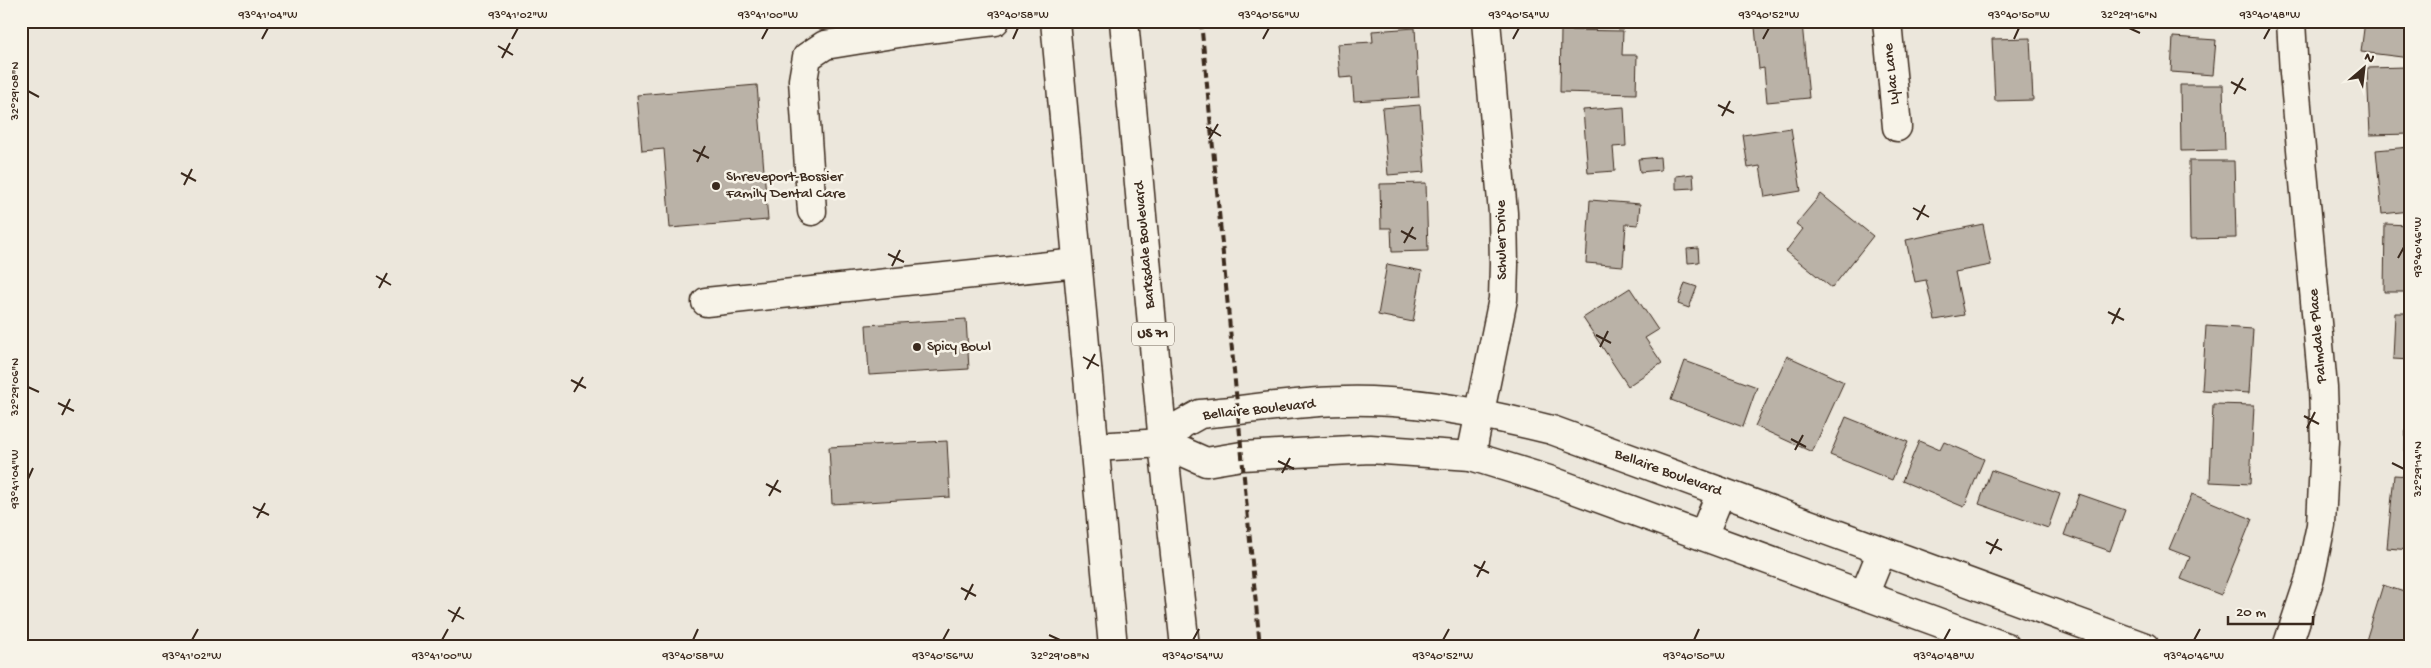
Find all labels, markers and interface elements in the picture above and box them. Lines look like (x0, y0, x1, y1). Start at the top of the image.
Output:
text: 93°41'04"W (238, 9, 297, 23)
text: 93°41'02"W (487, 9, 548, 23)
text: 93°41'00"W (737, 9, 798, 23)
text: 93°40'58"W (986, 9, 1049, 23)
text: 93°40'56"W (1238, 9, 1299, 23)
text: 93°40'54"W (1488, 9, 1549, 23)
text: 93°40'52"W (1738, 9, 1799, 23)
text: 93°40'50"W (1987, 9, 2050, 23)
text: 32°29'16"N (2100, 9, 2157, 23)
text: 93°40'48"W (2239, 9, 2300, 23)
street label: Lylac Lane (1880, 42, 1904, 106)
north arrow (2338, 42, 2388, 92)
text: N (2361, 49, 2377, 68)
text: 32°29'08"N (9, 62, 23, 121)
place label: Shreveport-Bossier Family Dental Care (725, 168, 846, 203)
street label: Barksdale Boulevard (1130, 179, 1160, 310)
marker: Shreveport-Bossier Family Dental Care (710, 180, 722, 192)
street label: Schuler Drive (1492, 200, 1512, 280)
text: 93°40'46"W (2412, 217, 2426, 278)
street label: Palmdale Place (2305, 288, 2331, 385)
road number: US 71 (1132, 322, 1174, 346)
place label: Spicy Bowl (927, 338, 991, 356)
marker: Spicy Bowl (911, 341, 923, 353)
text: 32°29'06"N (9, 358, 23, 417)
street label: Bellaire Boulevard (1201, 395, 1317, 425)
text: 32°29'14"N (2412, 441, 2426, 498)
street label: Bellaire Boulevard (1611, 445, 1725, 501)
text: 93°41'04"W (9, 450, 23, 509)
scale bar (2228, 593, 2314, 625)
text: 20 m (2236, 604, 2266, 622)
text: 93°41'02"W (161, 650, 222, 664)
text: 93°41'00"W (411, 650, 472, 664)
text: 93°40'58"W (661, 650, 724, 664)
text: 93°40'56"W (912, 650, 973, 664)
text: 32°29'08"N (1030, 650, 1089, 664)
text: 93°40'54"W (1162, 650, 1223, 664)
text: 93°40'52"W (1412, 650, 1473, 664)
text: 93°40'50"W (1662, 650, 1725, 664)
text: 93°40'48"W (1913, 650, 1974, 664)
text: 93°40'46"W (2163, 650, 2224, 664)

